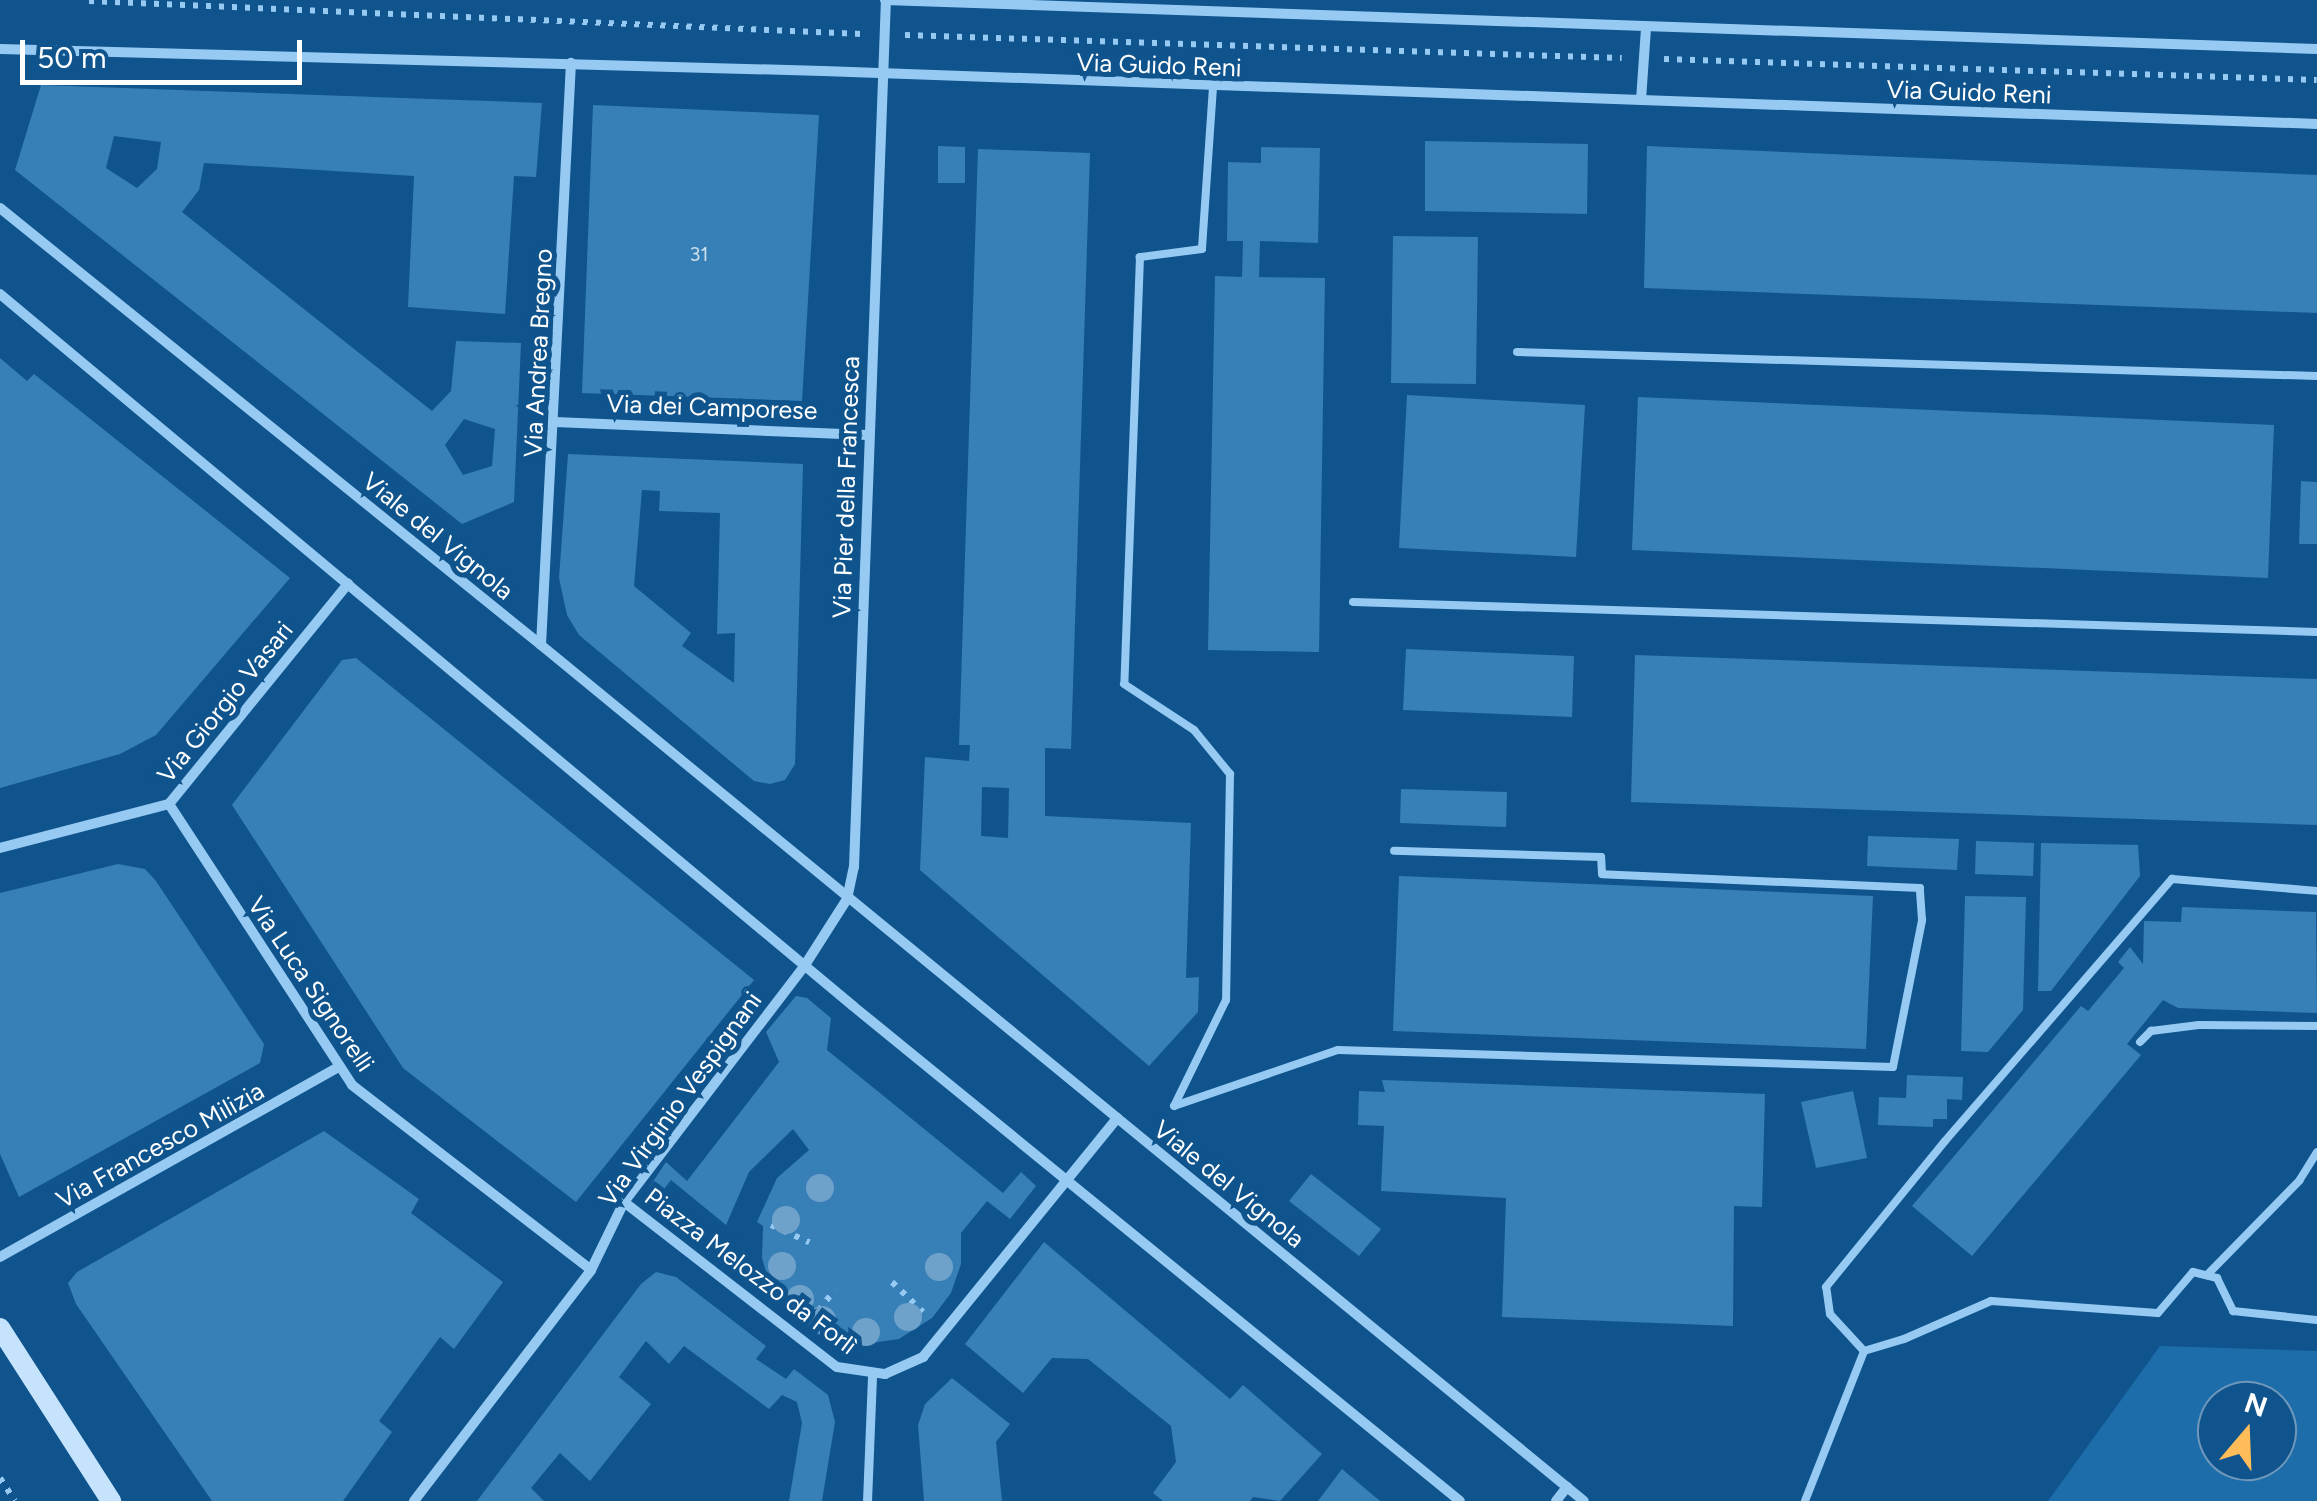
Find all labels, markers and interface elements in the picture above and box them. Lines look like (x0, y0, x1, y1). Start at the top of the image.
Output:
scale bar (25, 20, 308, 82)
text: 50 m (37, 39, 106, 76)
street label: Via Guido Reni (1076, 47, 1242, 83)
street label: Via Guido Reni (1886, 74, 2052, 110)
house number: 31 (689, 242, 709, 266)
street label: Via Andrea Bregno (518, 248, 558, 458)
street label: Via Pier della Francesca (826, 355, 866, 619)
street label: Via dei Camporese (606, 388, 818, 426)
street label: Viale del Vignola (356, 466, 520, 606)
street label: Via Giorgio Vasari (151, 615, 299, 789)
street label: Via Luca Signorelli (241, 891, 381, 1077)
street label: Via Virginio Vespignani (592, 986, 768, 1212)
street label: Via Francesco Milizia (51, 1075, 269, 1215)
street label: Viale del Vignola (1147, 1114, 1311, 1254)
street label: Piazza Melozzo da Forlì (639, 1181, 863, 1361)
north arrow (2197, 1381, 2297, 1481)
text: N (2240, 1385, 2272, 1424)

